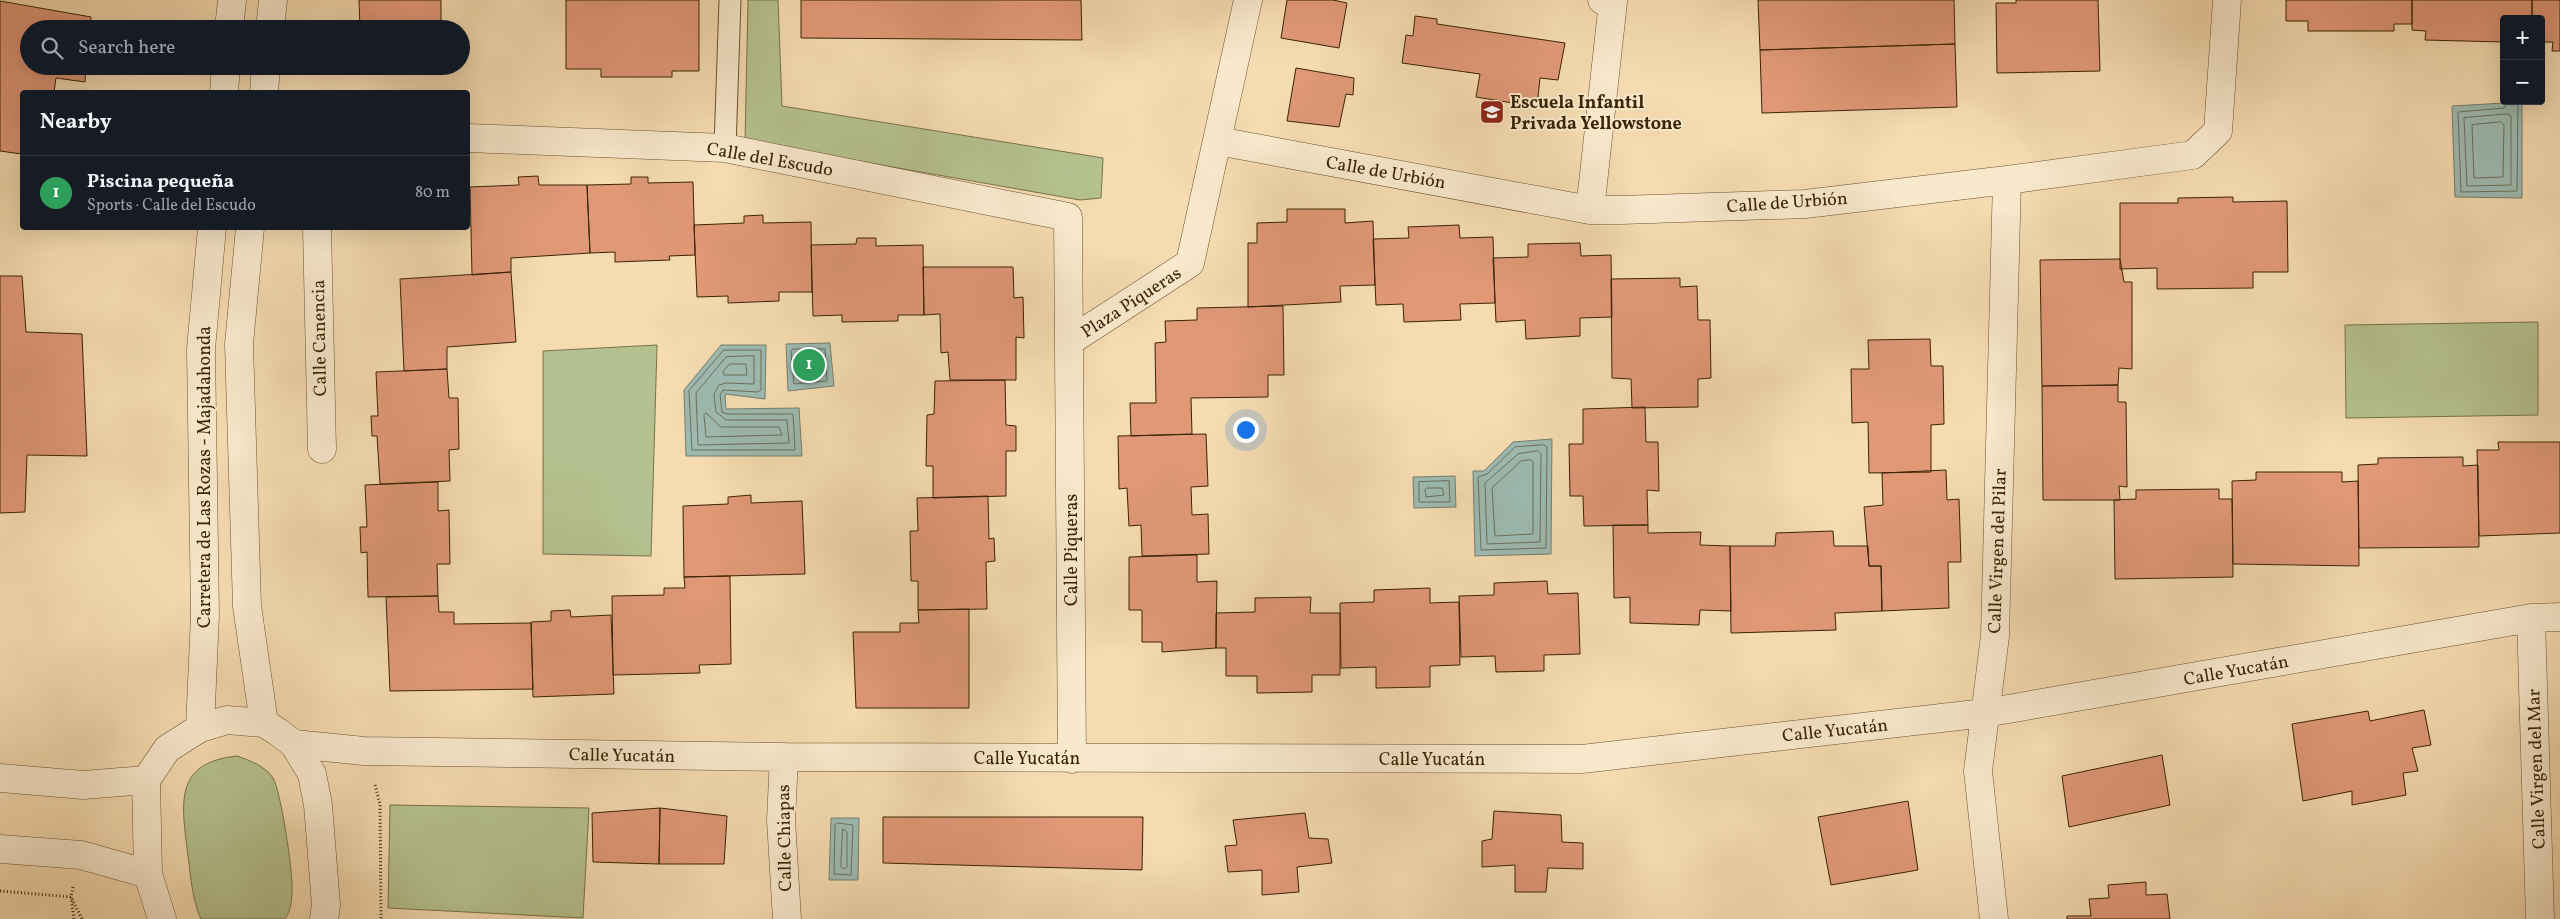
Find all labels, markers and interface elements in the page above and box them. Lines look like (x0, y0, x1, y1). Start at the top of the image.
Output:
map controls (2500, 15, 2545, 105)
button: + (2500, 15, 2545, 60)
search box (20, 20, 470, 75)
icon: search (38, 34, 66, 62)
text: Search here (78, 35, 175, 61)
button: − (2500, 60, 2545, 105)
place label: Escuela Infantil Privada Yellowstone (1510, 91, 1682, 137)
school or university icon: Escuela Infantil Privada Yellowstone (1479, 99, 1505, 125)
text: Nearby (40, 108, 111, 137)
street label: Calle del Escudo (705, 137, 835, 184)
street label: Calle de Urbión (1324, 151, 1448, 196)
text: Piscina pequeña (87, 169, 234, 195)
text: 1 (53, 182, 59, 204)
text: 80 m (415, 182, 450, 204)
street label: Calle de Urbión (1726, 187, 1849, 220)
text: Sports · Calle del Escudo (87, 195, 256, 217)
street label: Plaza Piqueras (1077, 261, 1187, 345)
street label: Calle Canencia (307, 279, 334, 397)
street label: Carretera de Las Rozas - Majadahonda (193, 326, 218, 628)
pin: 1 (793, 346, 825, 384)
your location (1233, 417, 1259, 443)
street label: Calle Virgen del Pilar (1983, 468, 2014, 634)
street label: Calle Piqueras (1060, 494, 1085, 606)
street label: Calle Yucatán (2182, 650, 2291, 693)
street label: Calle Virgen del Mar (2522, 688, 2553, 850)
street label: Calle Yucatán (1781, 713, 1890, 749)
street label: Calle Yucatán (569, 743, 676, 770)
street label: Calle Yucatán (974, 747, 1080, 772)
street label: Calle Yucatán (1379, 748, 1485, 773)
street label: Calle Chiapas (772, 784, 799, 892)

